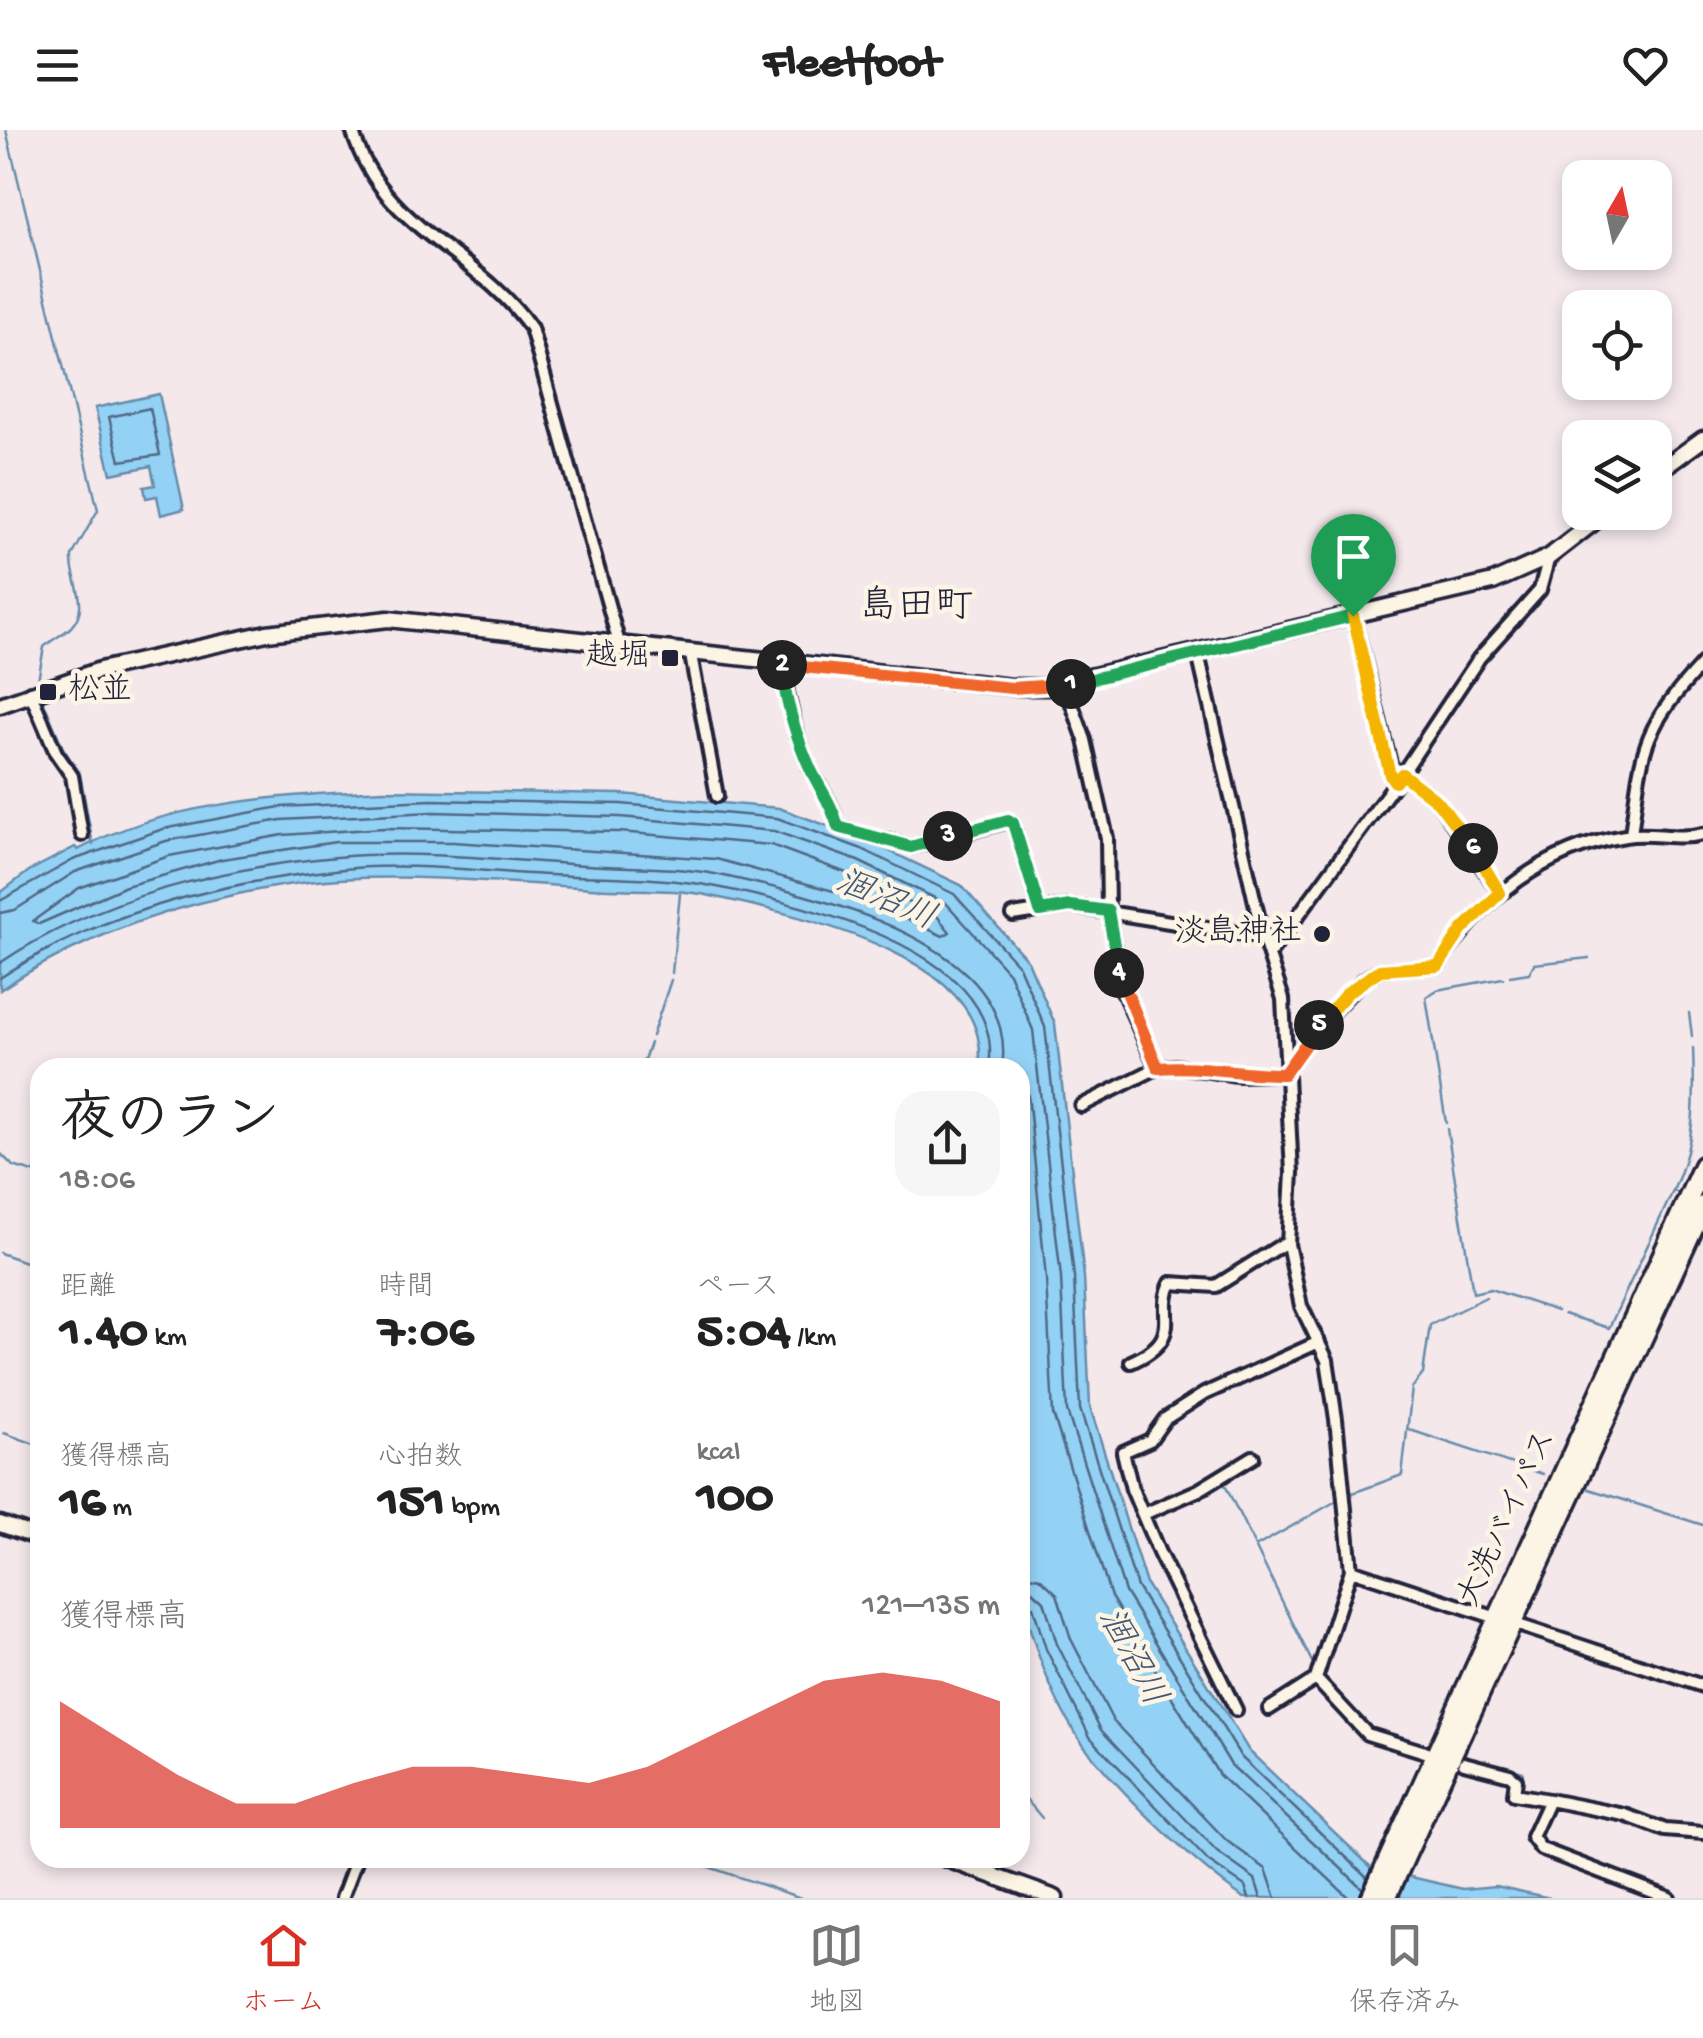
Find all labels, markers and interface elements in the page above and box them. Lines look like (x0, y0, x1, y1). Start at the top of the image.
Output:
icon: menu (30, 38, 85, 93)
icon: heart (1618, 38, 1673, 93)
text: Fleetfoot (763, 39, 940, 92)
north arrow (1562, 160, 1672, 270)
map controls (1562, 160, 1672, 530)
button: locate (1562, 290, 1672, 400)
button: layers (1562, 420, 1672, 530)
pin (1311, 514, 1396, 617)
icon: arrive (1326, 529, 1381, 584)
district label: 島田町 (859, 585, 973, 631)
place label: 越堀 (586, 638, 650, 677)
pin: 2 (757, 640, 807, 690)
marker: 越堀 (659, 647, 681, 669)
text: 2 (775, 648, 789, 681)
pin: 1 (1046, 659, 1096, 709)
text: 1 (1065, 667, 1077, 700)
place label: 松並 (68, 672, 132, 711)
marker: 松並 (37, 681, 59, 703)
pin: 3 (923, 811, 973, 861)
text: 3 (941, 819, 955, 852)
pin: 6 (1448, 823, 1498, 873)
text: 6 (1466, 831, 1480, 864)
water label: 涸沼川 (829, 863, 941, 941)
place label: 淡島神社 (1174, 913, 1302, 953)
marker: 淡島神社 (1311, 923, 1333, 945)
pin: 4 (1094, 948, 1144, 998)
text: 4 (1112, 956, 1126, 989)
pin: 5 (1294, 1000, 1344, 1050)
text: 5 (1312, 1008, 1326, 1041)
button: share (895, 1091, 1000, 1196)
text: 夜のラン (60, 1092, 280, 1156)
text: 18:06 (60, 1162, 135, 1200)
text: 距離 (60, 1272, 116, 1305)
text: 時間 (378, 1272, 434, 1305)
text: ペース (697, 1272, 779, 1305)
text: 1.40 (60, 1305, 148, 1364)
text: 7:06 (378, 1305, 474, 1364)
text: 5:04 (697, 1305, 791, 1364)
text: km (148, 1322, 187, 1355)
text: /km (791, 1322, 836, 1355)
street label: 大洗バイパス (1450, 1424, 1567, 1614)
text: kcal (697, 1437, 740, 1470)
text: 獲得標高 (60, 1442, 172, 1475)
text: 心拍数 (378, 1442, 462, 1475)
text: 100 (697, 1470, 774, 1529)
text: 16 (60, 1475, 106, 1534)
text: 151 (378, 1475, 445, 1534)
text: m (106, 1492, 132, 1525)
text: bpm (445, 1492, 500, 1525)
text: 121–135 m (862, 1588, 1000, 1626)
text: 獲得標高 (60, 1600, 188, 1638)
water label: 涸沼川 (1087, 1602, 1173, 1714)
tab: ホーム (242, 1918, 325, 2021)
tab: 地図 (809, 1918, 865, 2021)
tab: 保存済み (1349, 1918, 1461, 2021)

